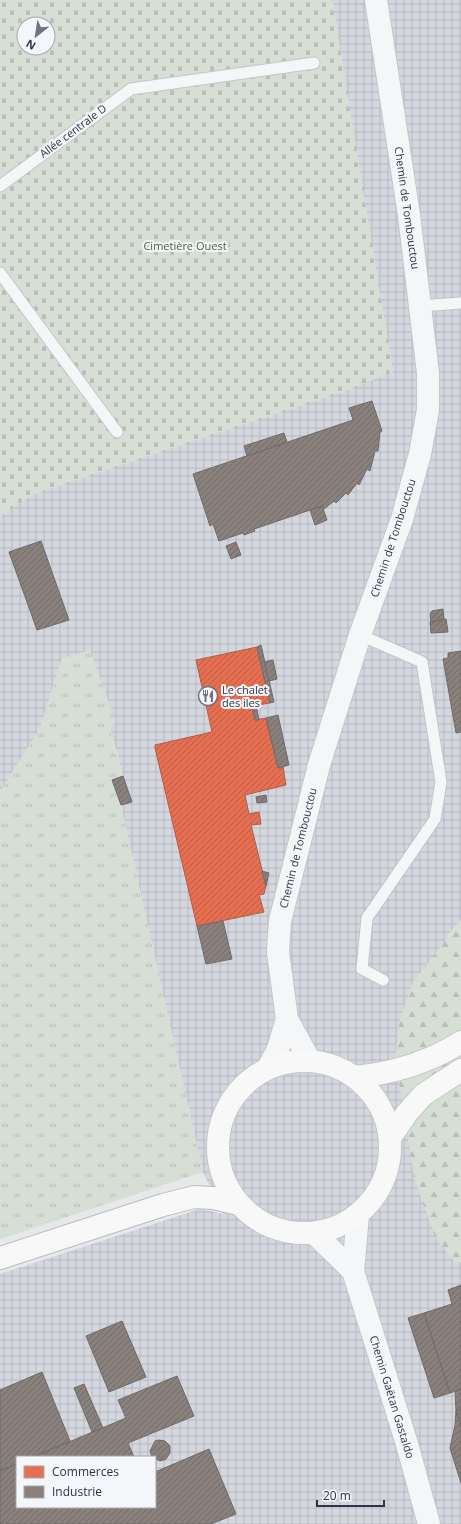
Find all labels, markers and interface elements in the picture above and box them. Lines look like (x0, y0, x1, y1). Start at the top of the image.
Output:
north arrow (16, 16, 56, 56)
text: N (23, 36, 38, 54)
street label: Allée centrale D (36, 100, 109, 161)
street label: Chemin de Tombouctou (391, 146, 424, 270)
park label: Cimetière Ouest (143, 238, 227, 253)
street label: Chemin de Tombouctou (366, 477, 419, 599)
place label: Le chalet des iles (222, 682, 268, 710)
restaurant icon: Le chalet des iles (197, 685, 219, 707)
street label: Chemin de Tombouctou (275, 786, 320, 910)
street label: Chemin Gaëtan Gastaldo (367, 1334, 418, 1461)
legend (16, 1456, 156, 1508)
text: Commerces (52, 1463, 119, 1480)
scale bar (317, 1482, 384, 1508)
text: Industrie (52, 1483, 102, 1500)
text: 20 m (323, 1487, 351, 1504)

